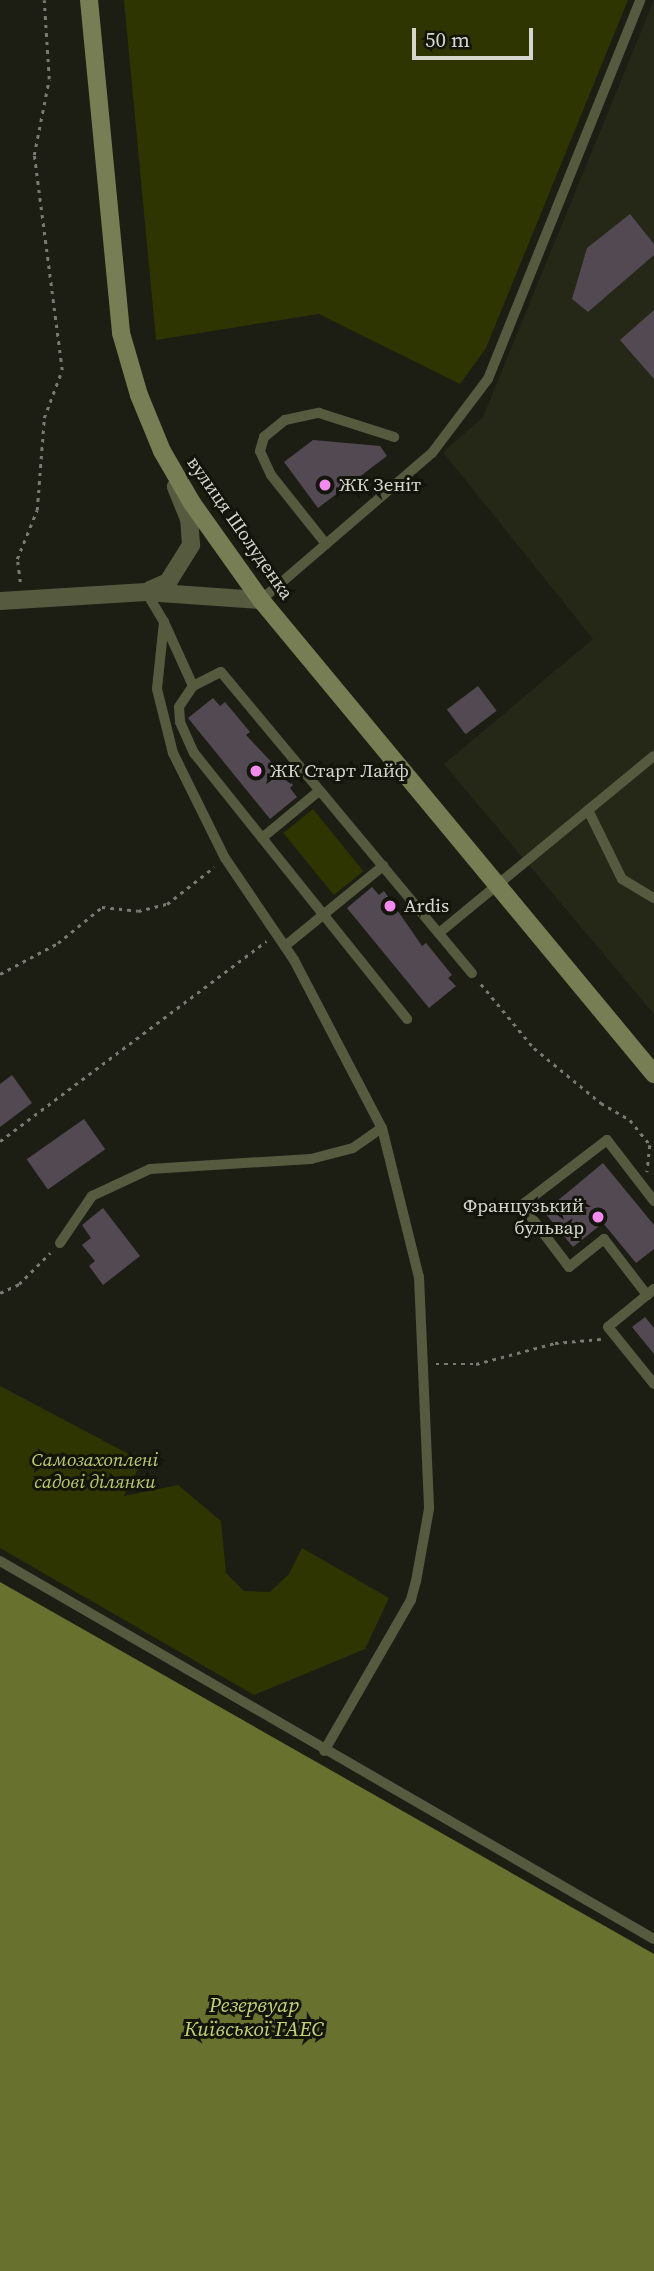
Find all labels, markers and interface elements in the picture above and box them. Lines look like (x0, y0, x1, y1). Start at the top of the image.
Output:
scale bar (416, 14, 537, 58)
text: 50 m (425, 25, 470, 54)
street label: вулиця Шолуденка (182, 452, 298, 604)
place label: ЖК Зеніт (339, 474, 421, 496)
marker: ЖК Зеніт (317, 477, 333, 493)
place label: ЖК Старт Лайф (270, 760, 409, 782)
marker: ЖК Старт Лайф (248, 763, 264, 779)
place label: Ardis (404, 895, 449, 917)
marker: Ardis (382, 898, 398, 914)
place label: Французький бульвар (463, 1195, 584, 1239)
marker: Французький бульвар (590, 1209, 606, 1225)
park label: Самозахоплені садові ділянки (32, 1449, 158, 1493)
water label: Резервуар Київської ГАЕС (184, 1992, 324, 2042)

